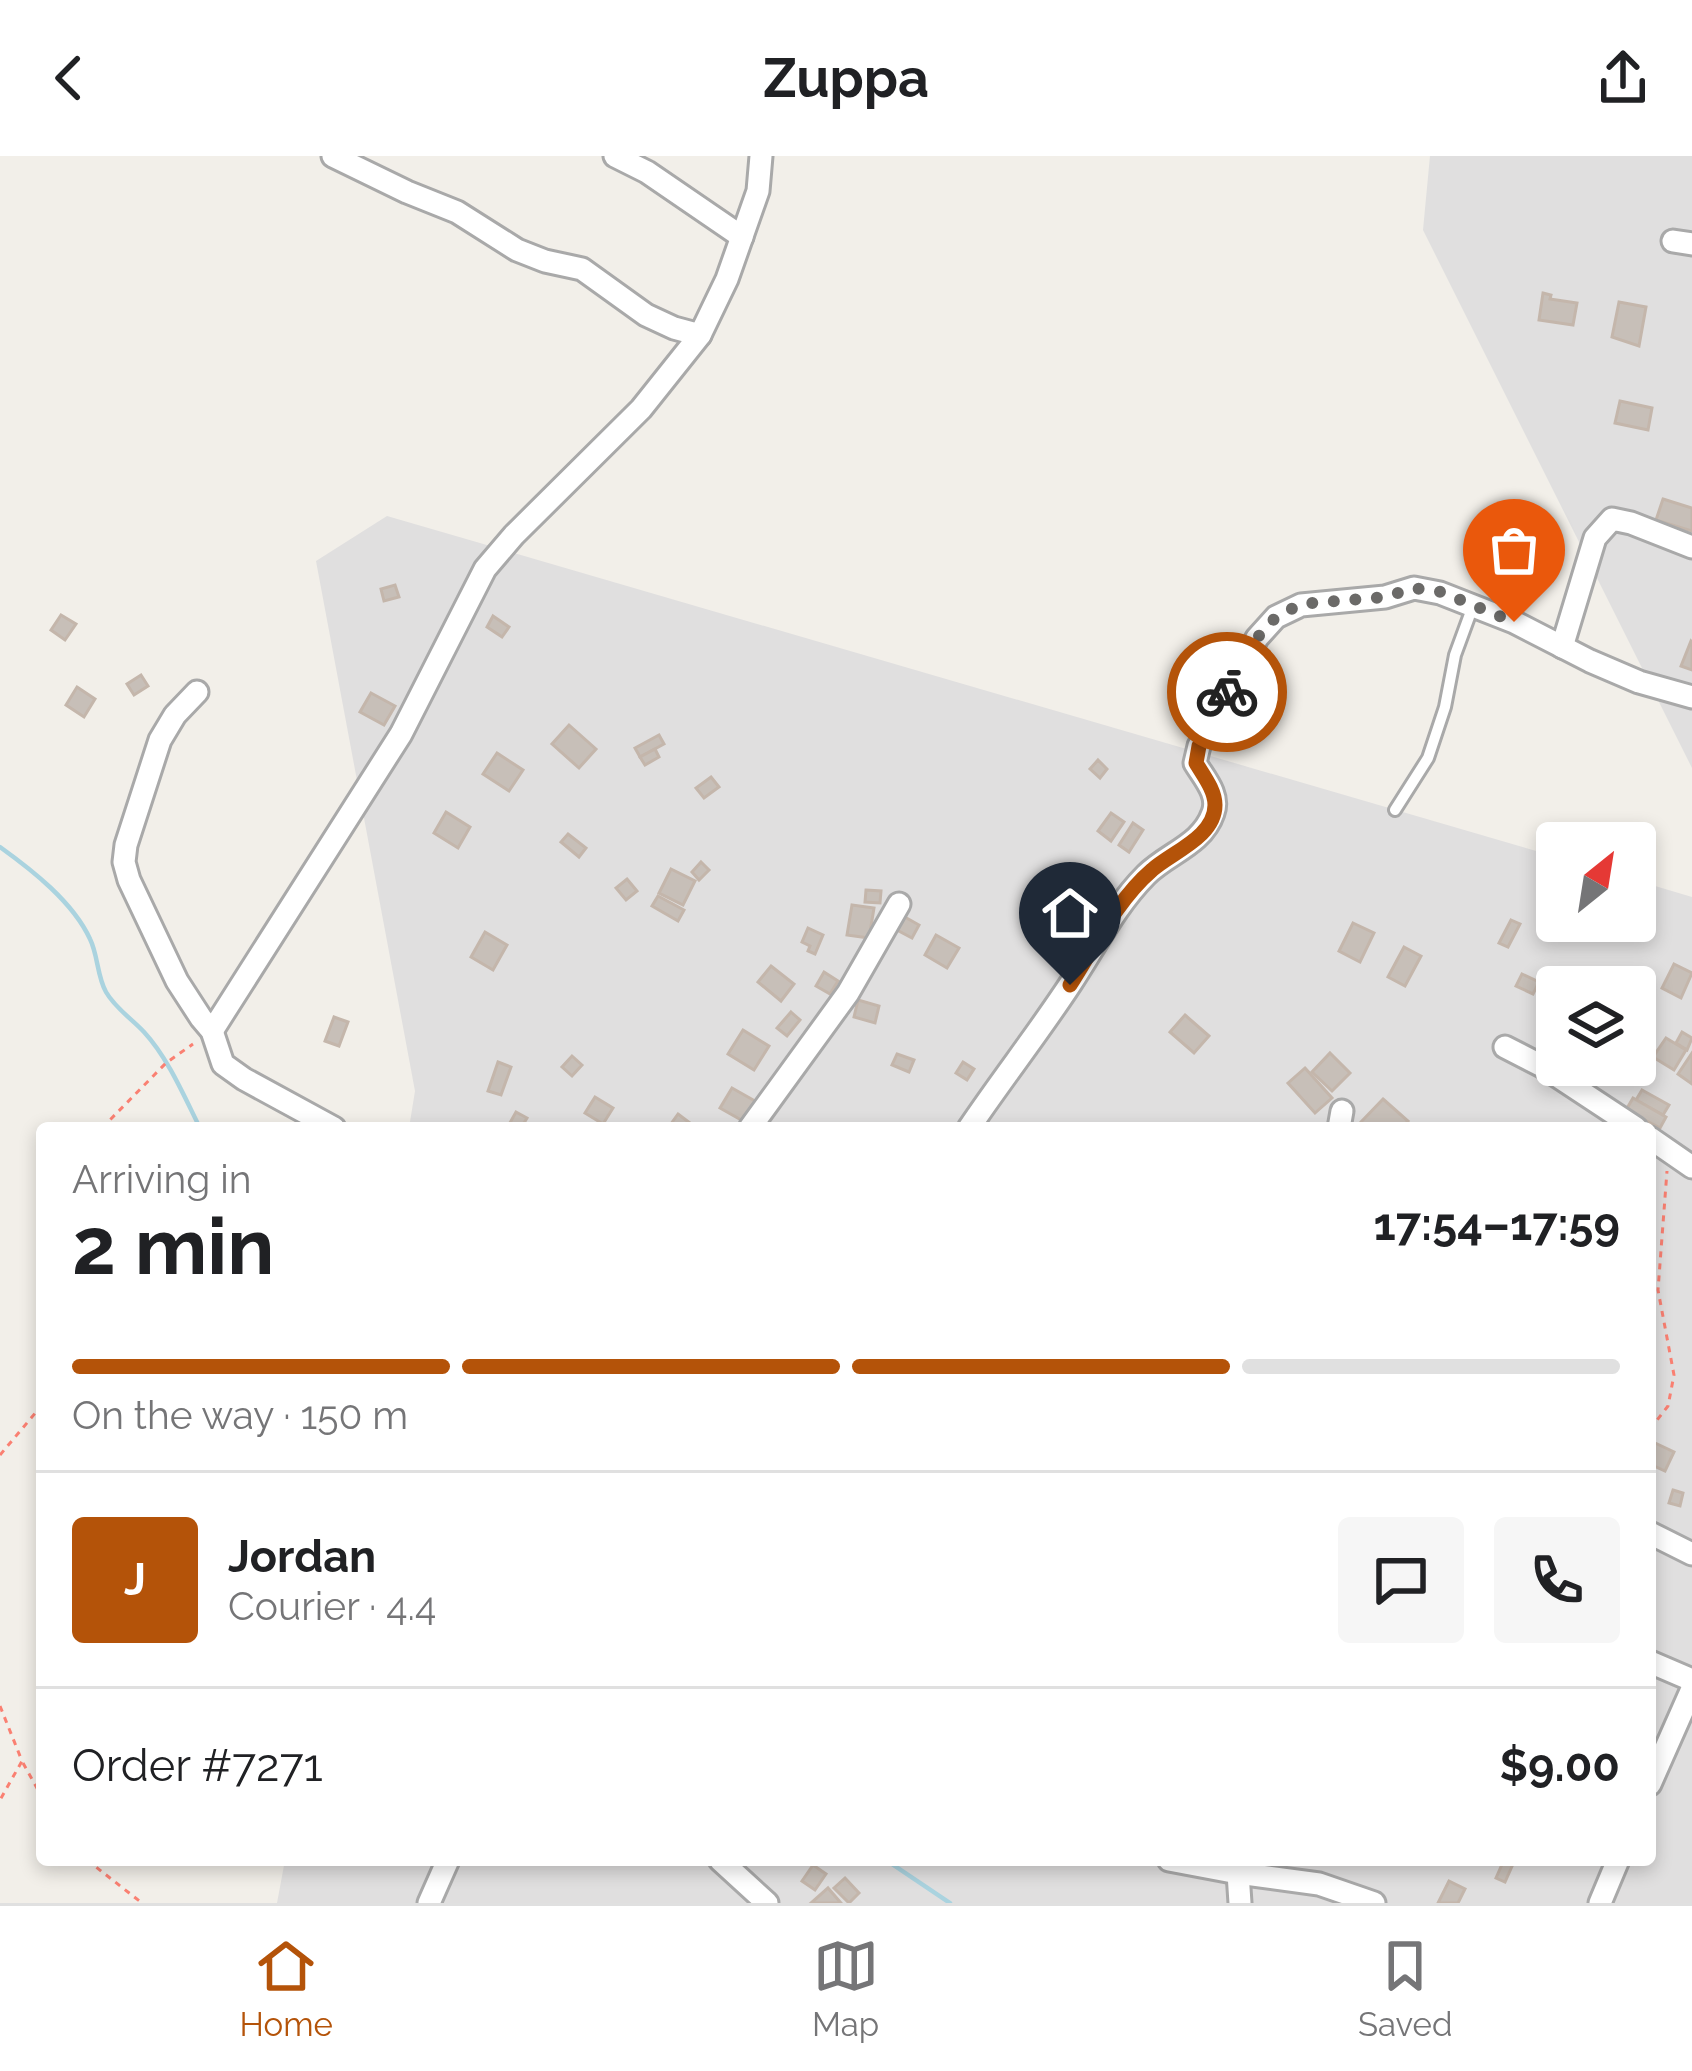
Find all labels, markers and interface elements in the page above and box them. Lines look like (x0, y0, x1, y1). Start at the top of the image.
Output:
icon: back (36, 45, 102, 111)
icon: share (1590, 45, 1656, 111)
text: Zuppa (763, 46, 929, 110)
pin (1463, 499, 1565, 622)
icon: bag (1481, 517, 1547, 583)
courier (1167, 632, 1287, 752)
icon: bike (1194, 659, 1260, 725)
north arrow (1536, 822, 1656, 942)
map controls (1536, 822, 1656, 1086)
pin (1019, 862, 1121, 985)
icon: home (1037, 880, 1103, 946)
button: layers (1536, 966, 1656, 1086)
text: Arriving in (72, 1156, 252, 1202)
text: 17:54–17:59 (1374, 1198, 1620, 1251)
text: 2 min (72, 1201, 274, 1292)
text: On the way · 150 m (72, 1392, 408, 1438)
button: chat (1338, 1517, 1464, 1643)
button: phone (1494, 1517, 1620, 1643)
text: Jordan (228, 1530, 376, 1583)
text: J (124, 1553, 146, 1606)
text: Courier · 4.4 (228, 1583, 436, 1629)
text: Order #7271 (72, 1739, 323, 1792)
text: $9.00 (1500, 1739, 1620, 1792)
tab: Home (240, 1933, 333, 2044)
tab: Map (812, 1933, 879, 2044)
tab: Saved (1358, 1933, 1452, 2044)

